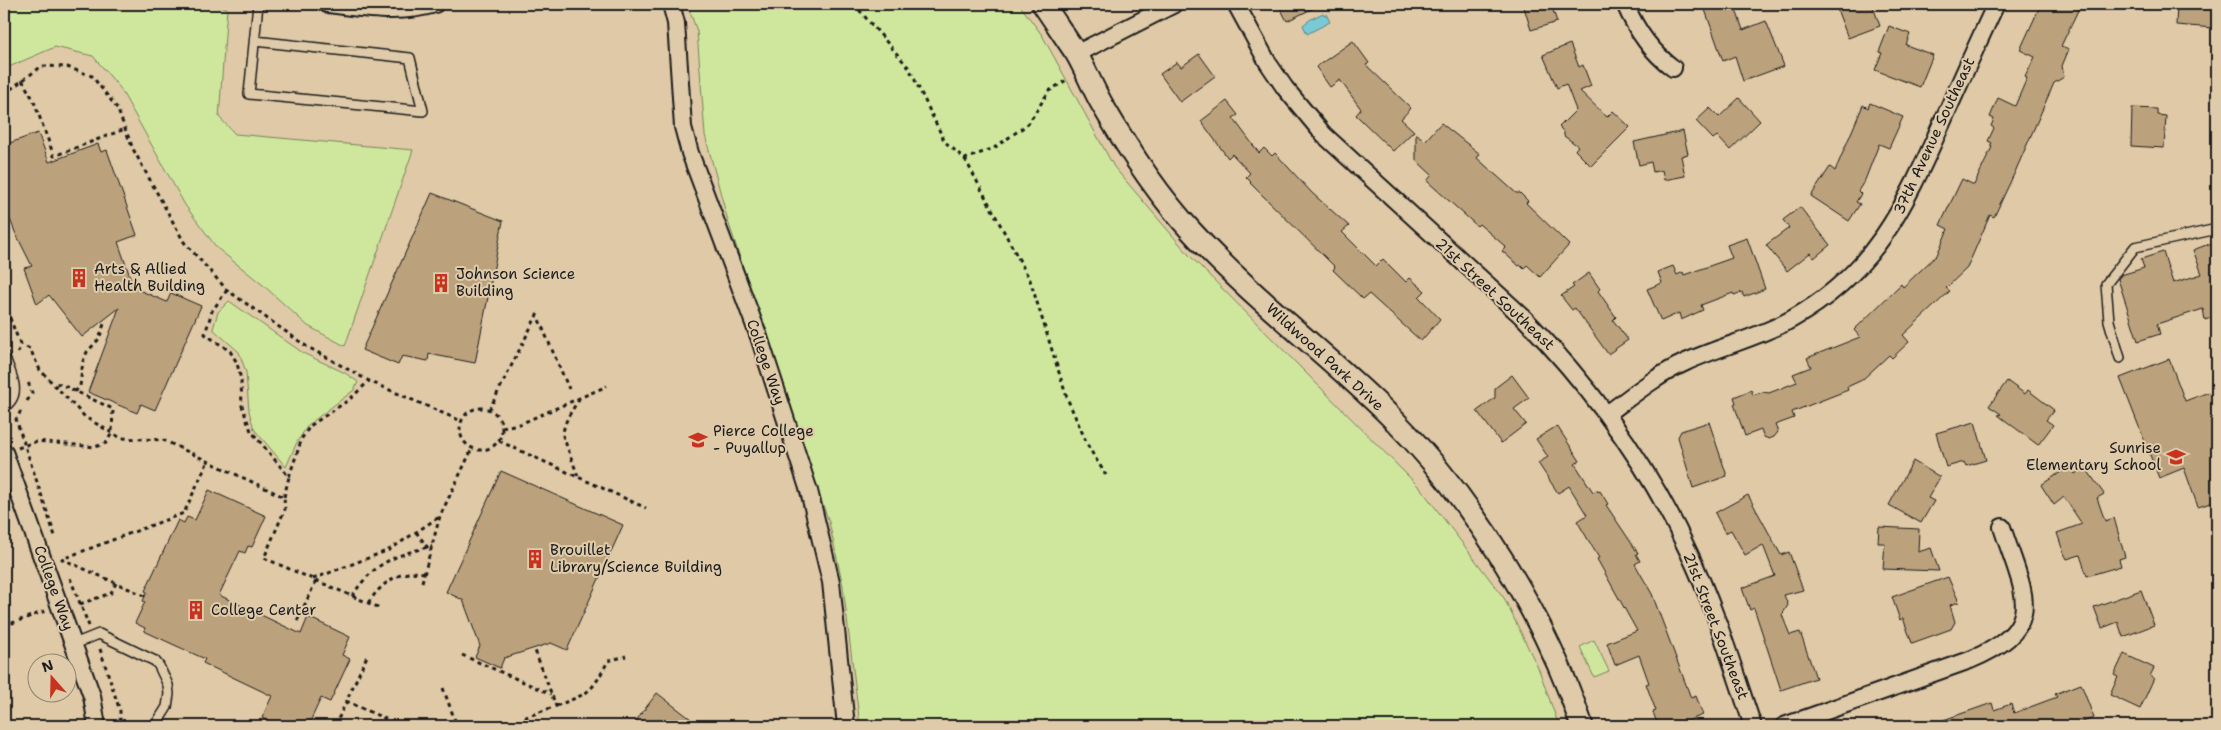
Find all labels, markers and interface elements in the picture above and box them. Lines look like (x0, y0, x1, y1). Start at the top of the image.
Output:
street label: 37th Avenue Southeast (1889, 54, 1979, 218)
street label: 21st Street Southeast (1431, 233, 1559, 355)
place label: Arts & Allied Health Building (94, 259, 205, 296)
place label: Johnson Science Building (456, 264, 575, 301)
building icon: Arts & Allied Health Building (68, 267, 90, 289)
building icon: Johnson Science Building (430, 272, 452, 294)
street label: Wildwood Park Drive (1262, 299, 1388, 415)
street label: College Way (742, 317, 790, 407)
place label: Pierce College - Puyallup (713, 421, 814, 458)
school or university icon: Pierce College - Puyallup (687, 429, 709, 451)
place label: Sunrise Elementary School (2026, 438, 2161, 475)
school or university icon: Sunrise Elementary School (2165, 446, 2187, 468)
place label: Brouillet Library/Science Building (550, 540, 722, 577)
street label: College Way (29, 543, 79, 633)
building icon: Brouillet Library/Science Building (524, 548, 546, 570)
street label: 21st Street Southeast (1679, 550, 1753, 702)
building icon: College Center (185, 599, 207, 621)
place label: College Center (211, 600, 316, 620)
north arrow (28, 652, 78, 702)
text: N (39, 655, 56, 676)

